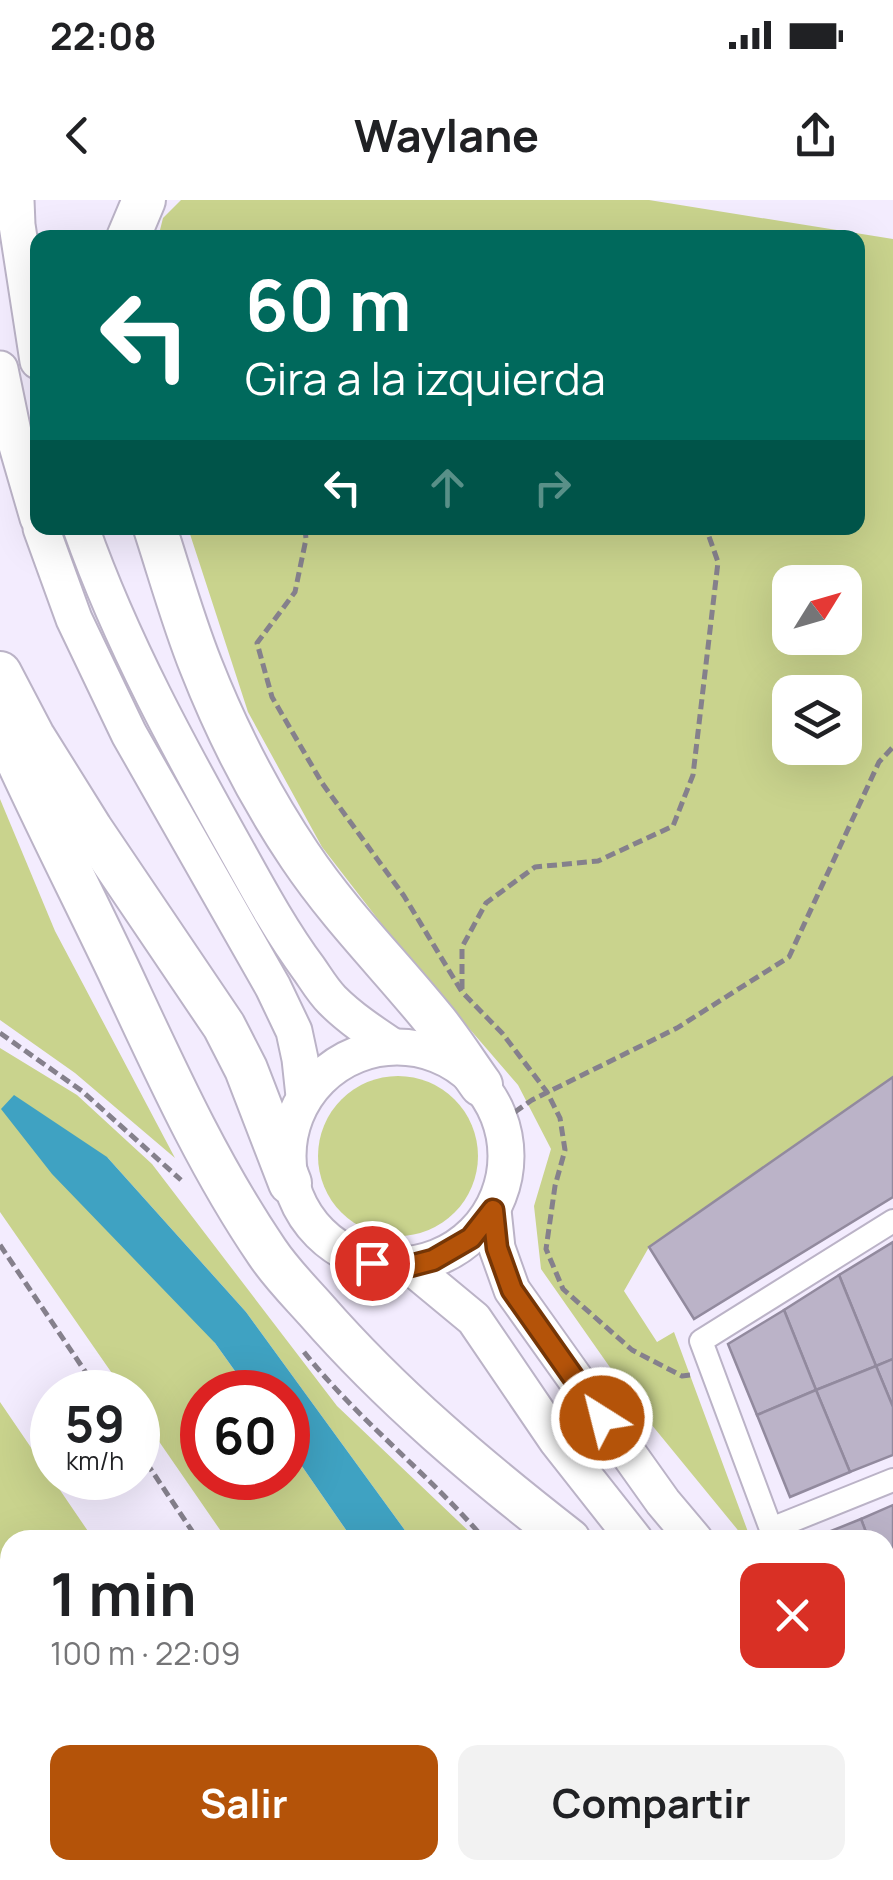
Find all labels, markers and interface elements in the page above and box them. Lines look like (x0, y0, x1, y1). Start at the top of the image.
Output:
text: 22:08 (50, 9, 157, 61)
text: Waylane (354, 104, 539, 166)
icon: back (50, 108, 105, 163)
icon: share (788, 108, 843, 163)
text: 60 m (245, 256, 412, 352)
icon: left (80, 270, 210, 400)
text: Gira a la izquierda (245, 347, 606, 409)
icon: left (315, 460, 370, 515)
icon: ahead (420, 460, 475, 515)
icon: right (525, 460, 580, 515)
north arrow (772, 565, 862, 655)
map controls (772, 565, 862, 765)
button: layers (772, 675, 862, 765)
pin (330, 1221, 415, 1306)
icon: arrive (345, 1236, 400, 1291)
position arrow (550, 1366, 654, 1470)
speed limit sign: 60 (180, 1370, 310, 1500)
text: 59 (65, 1389, 125, 1457)
text: km/h (66, 1443, 124, 1478)
text: 1 min (50, 1552, 197, 1634)
button: close (740, 1563, 845, 1668)
text: 100 m · 22:09 (50, 1631, 241, 1675)
button: Salir (50, 1745, 438, 1860)
button: Compartir (458, 1745, 845, 1860)

